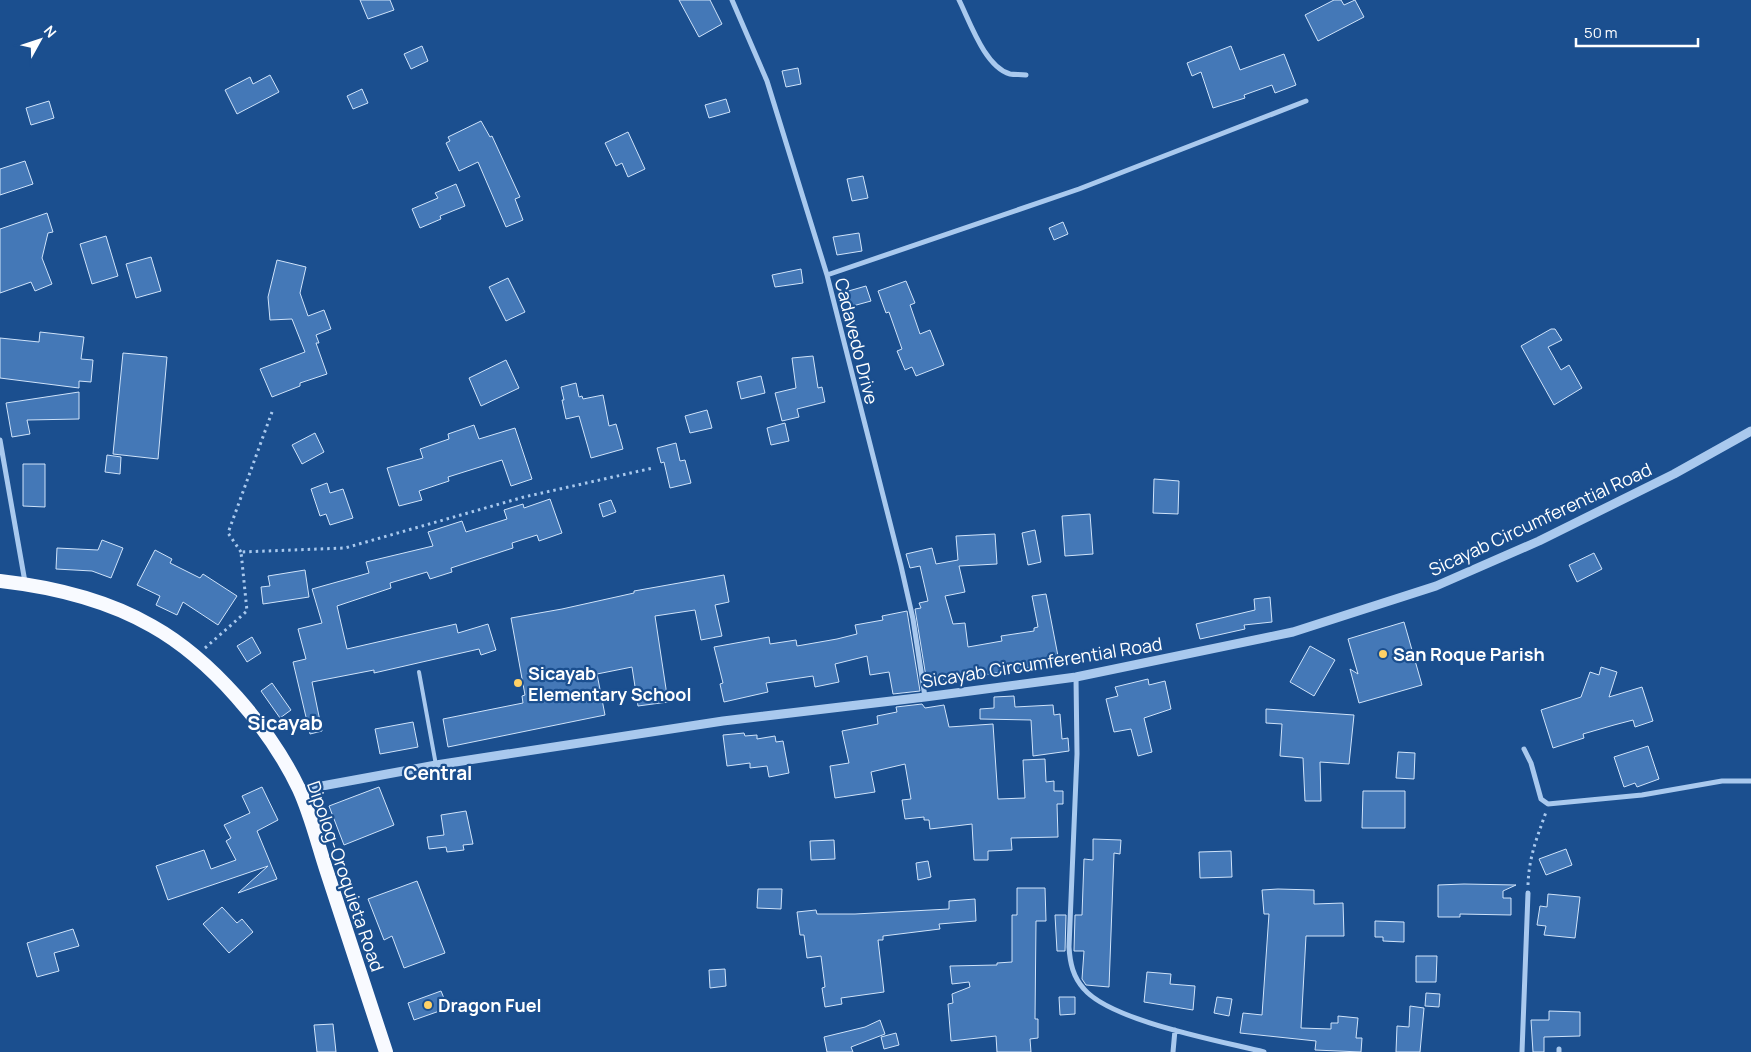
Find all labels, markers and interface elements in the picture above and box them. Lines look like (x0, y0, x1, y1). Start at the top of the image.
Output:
north arrow (15, 15, 65, 65)
scale bar (1576, 15, 1698, 47)
text: N (40, 21, 61, 41)
text: 50 m (1584, 22, 1618, 43)
street label: Cadavedo Drive (830, 275, 884, 407)
street label: Sicayab Circumferential Road (1425, 457, 1655, 581)
street label: Sicayab Circumferential Road (920, 631, 1164, 693)
place label: San Roque Parish (1393, 642, 1545, 666)
marker: San Roque Parish (1377, 648, 1389, 660)
place label: Sicayab Elementary School (528, 661, 691, 706)
marker: Sicayab Elementary School (512, 677, 524, 689)
district label: Sicayab (247, 709, 323, 736)
district label: Central (404, 760, 472, 786)
street label: Dipolog-Oroquieta Road (302, 777, 390, 975)
place label: Dragon Fuel (438, 993, 542, 1017)
marker: Dragon Fuel (422, 999, 434, 1011)

